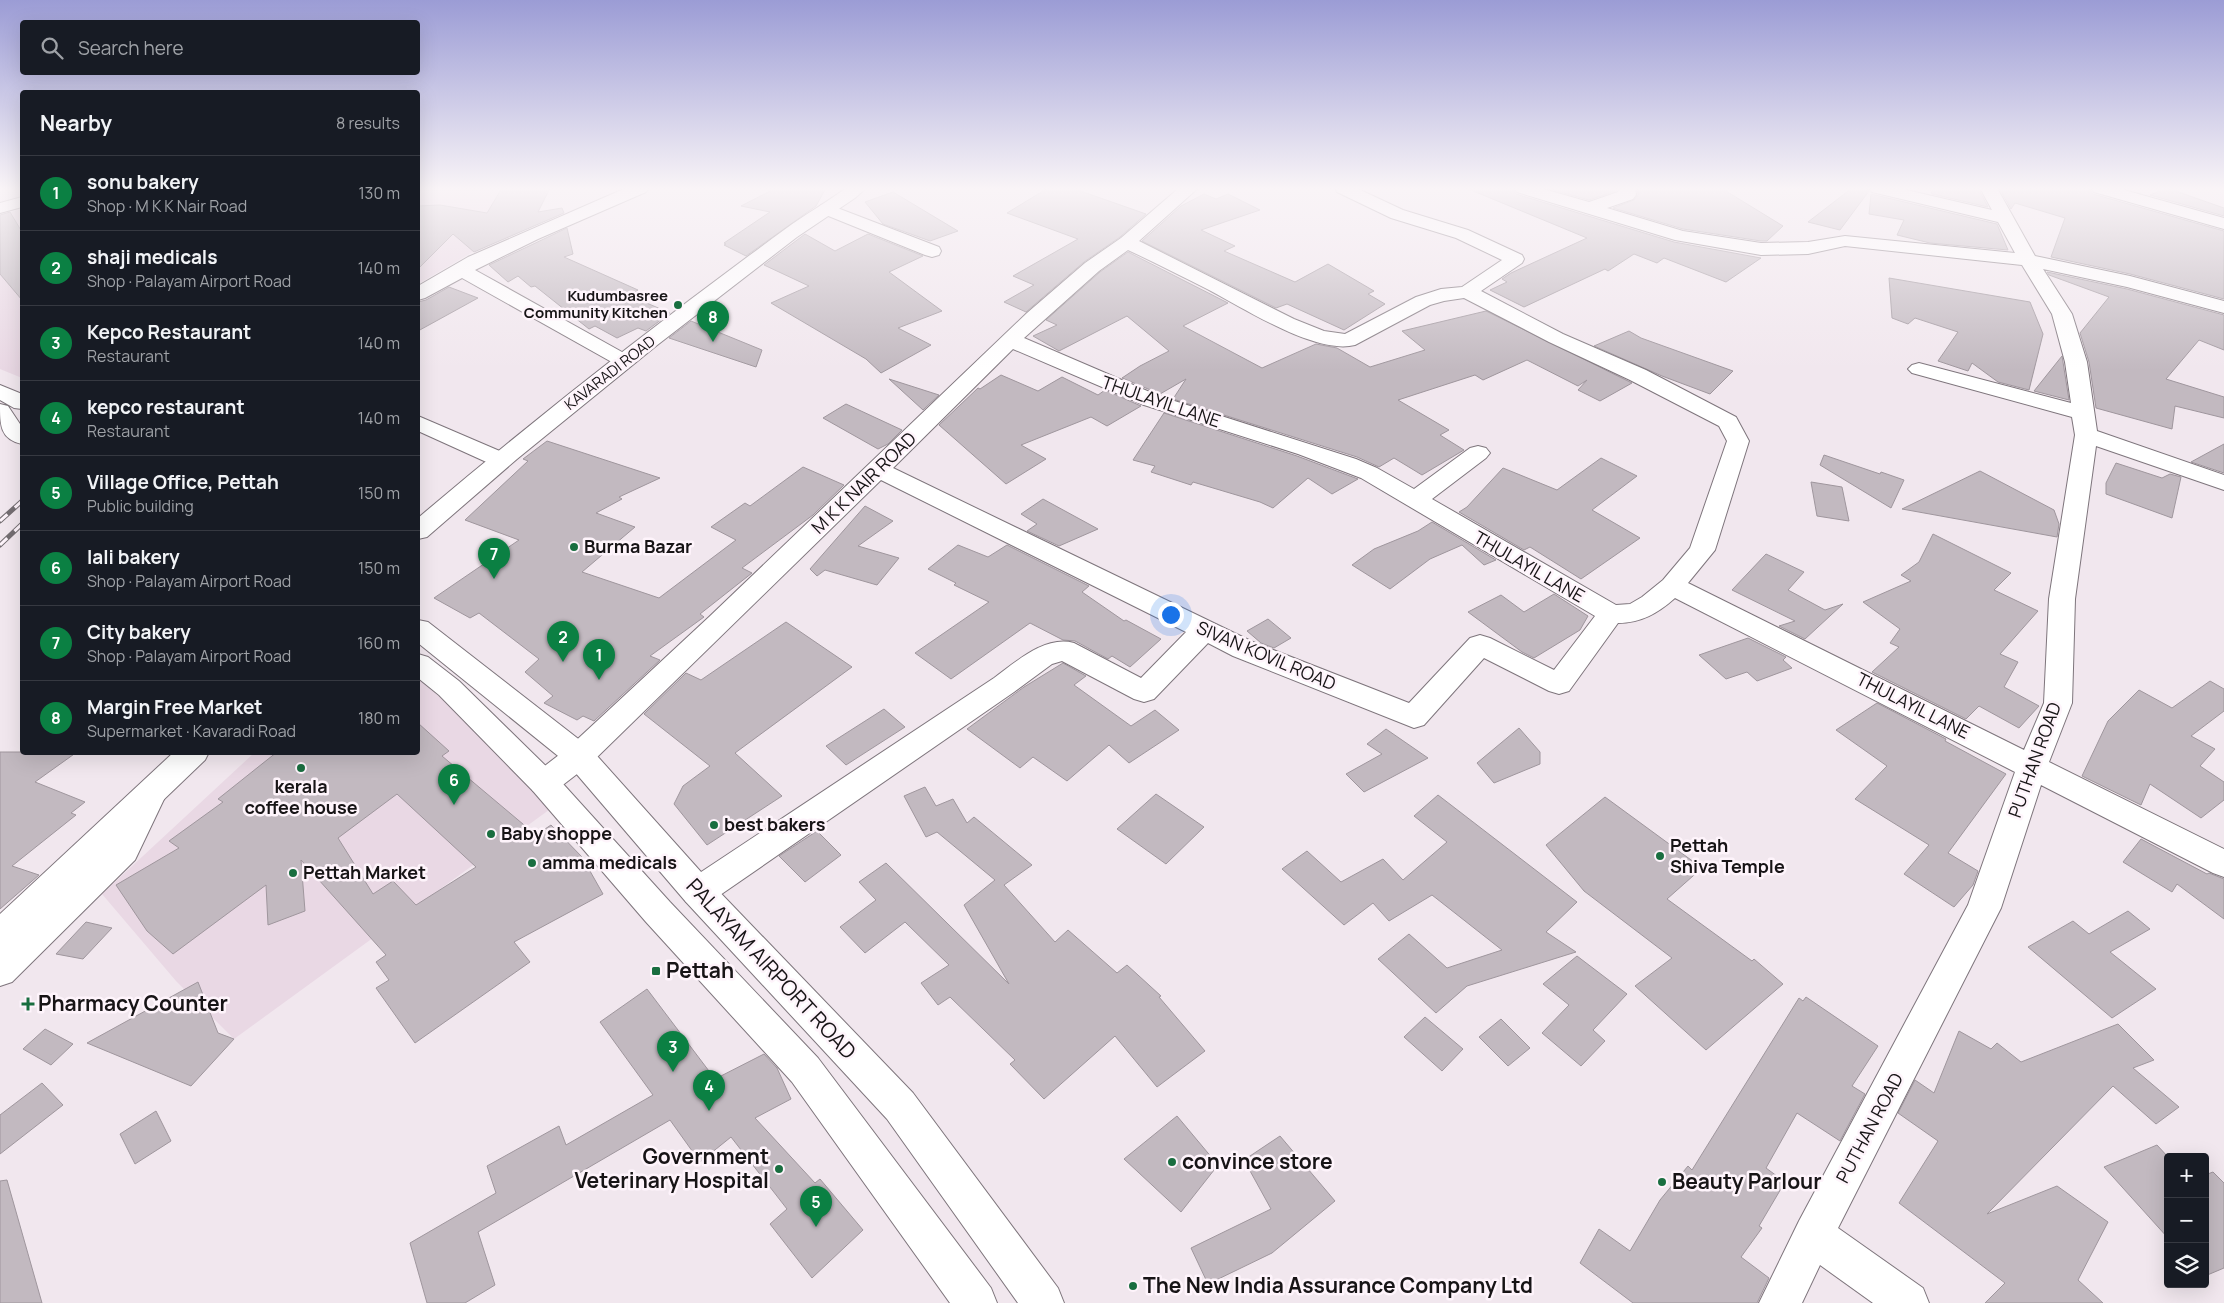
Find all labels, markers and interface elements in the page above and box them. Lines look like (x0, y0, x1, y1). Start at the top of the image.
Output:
search box (20, 20, 420, 75)
icon: search (38, 34, 66, 62)
text: Search here (78, 35, 184, 61)
text: Nearby (40, 109, 112, 137)
text: 8 results (336, 112, 400, 134)
text: sonu bakery (87, 169, 199, 195)
text: 1 (52, 182, 60, 204)
text: 130 m (358, 182, 400, 204)
text: Shop · M K K Nair Road (87, 195, 247, 217)
text: shaji medicals (87, 244, 217, 270)
text: 2 (51, 257, 61, 279)
text: 140 m (358, 257, 400, 279)
text: Shop · Palayam Airport Road (87, 270, 291, 292)
place label: Kudumbasree Community Kitchen (524, 285, 668, 323)
marker: Kudumbasree Community Kitchen (672, 299, 684, 311)
pin: 8 (697, 301, 729, 342)
text: Kepco Restaurant (87, 319, 251, 345)
street label: KAVARADI ROAD (560, 330, 659, 415)
text: 3 (51, 332, 61, 354)
text: 140 m (358, 332, 400, 354)
text: Restaurant (87, 345, 170, 367)
street label: THULAYIL LANE (1099, 369, 1224, 433)
text: kepco restaurant (87, 394, 245, 420)
text: 4 (51, 407, 61, 429)
text: 140 m (358, 407, 400, 429)
text: Restaurant (87, 420, 170, 442)
street label: M K K NAIR ROAD (806, 426, 921, 538)
text: Village Office, Pettah (87, 469, 279, 495)
text: 5 (51, 482, 61, 504)
text: 150 m (358, 482, 400, 504)
text: Public building (87, 495, 194, 517)
street label: THULAYIL LANE (1470, 525, 1589, 608)
place label: Burma Bazar (584, 534, 692, 558)
pin: 7 (478, 538, 510, 579)
marker: Burma Bazar (568, 541, 580, 553)
text: lali bakery (87, 544, 180, 570)
text: 6 (51, 557, 61, 579)
text: 150 m (358, 557, 400, 579)
text: Shop · Palayam Airport Road (87, 570, 291, 592)
your location (1158, 602, 1184, 628)
street label: SIVAN KOVIL ROAD (1193, 615, 1340, 695)
text: City bakery (87, 619, 191, 645)
pin: 2 (547, 621, 579, 662)
text: 7 (52, 632, 60, 654)
text: 160 m (357, 632, 400, 654)
pin: 1 (583, 639, 615, 680)
text: Shop · Palayam Airport Road (87, 645, 291, 667)
street label: THULAYIL LANE (1853, 666, 1974, 744)
text: Margin Free Market (87, 694, 263, 720)
street label: PUTHAN ROAD (2002, 699, 2066, 821)
text: 8 (51, 707, 61, 729)
text: 180 m (358, 707, 400, 729)
text: Supermarket · Kavaradi Road (87, 720, 296, 742)
marker: kerala coffee house (295, 762, 307, 774)
pin: 6 (438, 764, 470, 805)
place label: kerala coffee house (244, 774, 358, 819)
place label: best bakers (724, 812, 826, 836)
marker: best bakers (708, 819, 720, 831)
place label: Baby shoppe (501, 821, 612, 845)
marker: Baby shoppe (485, 828, 497, 840)
place label: Pettah Shiva Temple (1670, 833, 1785, 878)
place label: amma medicals (542, 850, 677, 874)
marker: Pettah Shiva Temple (1654, 850, 1666, 862)
marker: amma medicals (526, 857, 538, 869)
place label: Pettah Market (303, 860, 426, 884)
marker: Pettah Market (287, 867, 299, 879)
street label: PALAYAM AIRPORT ROAD (681, 872, 863, 1065)
place label: Pettah (666, 956, 734, 984)
marker: Pettah (650, 965, 662, 977)
place label: Pharmacy Counter (38, 989, 228, 1017)
marker: Pharmacy Counter (22, 998, 34, 1010)
pin: 3 (657, 1031, 689, 1072)
street label: PUTHAN ROAD (1830, 1068, 1908, 1187)
pin: 4 (693, 1070, 725, 1111)
place label: Government Veterinary Hospital (574, 1142, 769, 1194)
place label: convince store (1182, 1147, 1333, 1175)
map controls (2164, 1153, 2209, 1288)
button: + (2164, 1153, 2209, 1198)
marker: convince store (1166, 1156, 1178, 1168)
marker: Government Veterinary Hospital (773, 1163, 785, 1175)
place label: Beauty Parlour (1672, 1167, 1822, 1195)
marker: Beauty Parlour (1656, 1176, 1668, 1188)
pin: 5 (800, 1186, 832, 1227)
button: − (2164, 1198, 2209, 1243)
button: layers (2164, 1243, 2209, 1288)
place label: The New India Assurance Company Ltd (1143, 1271, 1533, 1299)
marker: The New India Assurance Company Ltd (1127, 1280, 1139, 1292)

